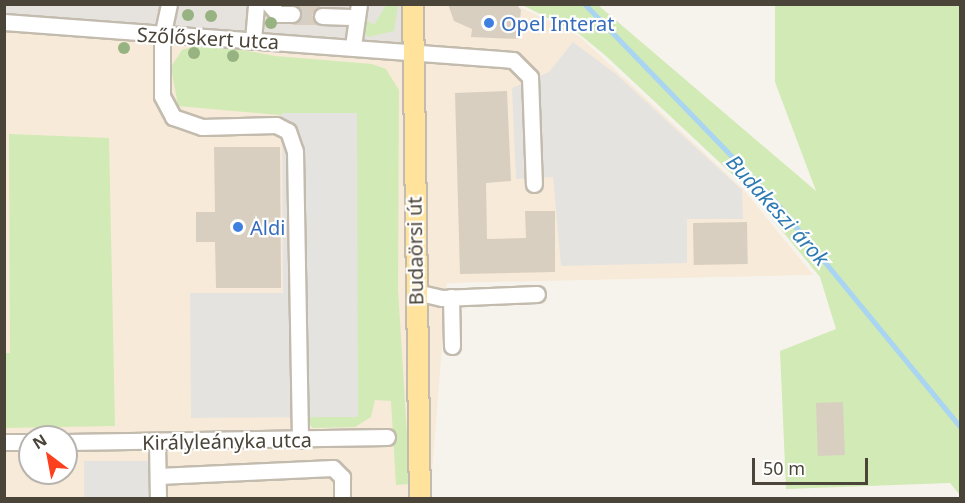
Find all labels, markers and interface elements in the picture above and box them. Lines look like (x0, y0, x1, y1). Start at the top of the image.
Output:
place label: Opel Interat (501, 11, 614, 35)
marker: Opel Interat (482, 16, 496, 30)
street label: Szőlőskert utca (136, 22, 280, 54)
water label: Budakeszi árok (722, 149, 834, 271)
street label: Budaörsi út (402, 196, 428, 306)
place label: Aldi (250, 215, 285, 239)
marker: Aldi (231, 220, 245, 234)
north arrow (18, 425, 78, 485)
street label: Királyleányka utca (142, 428, 312, 454)
text: N (28, 429, 51, 454)
scale bar (755, 446, 870, 484)
text: 50 m (763, 456, 805, 480)

